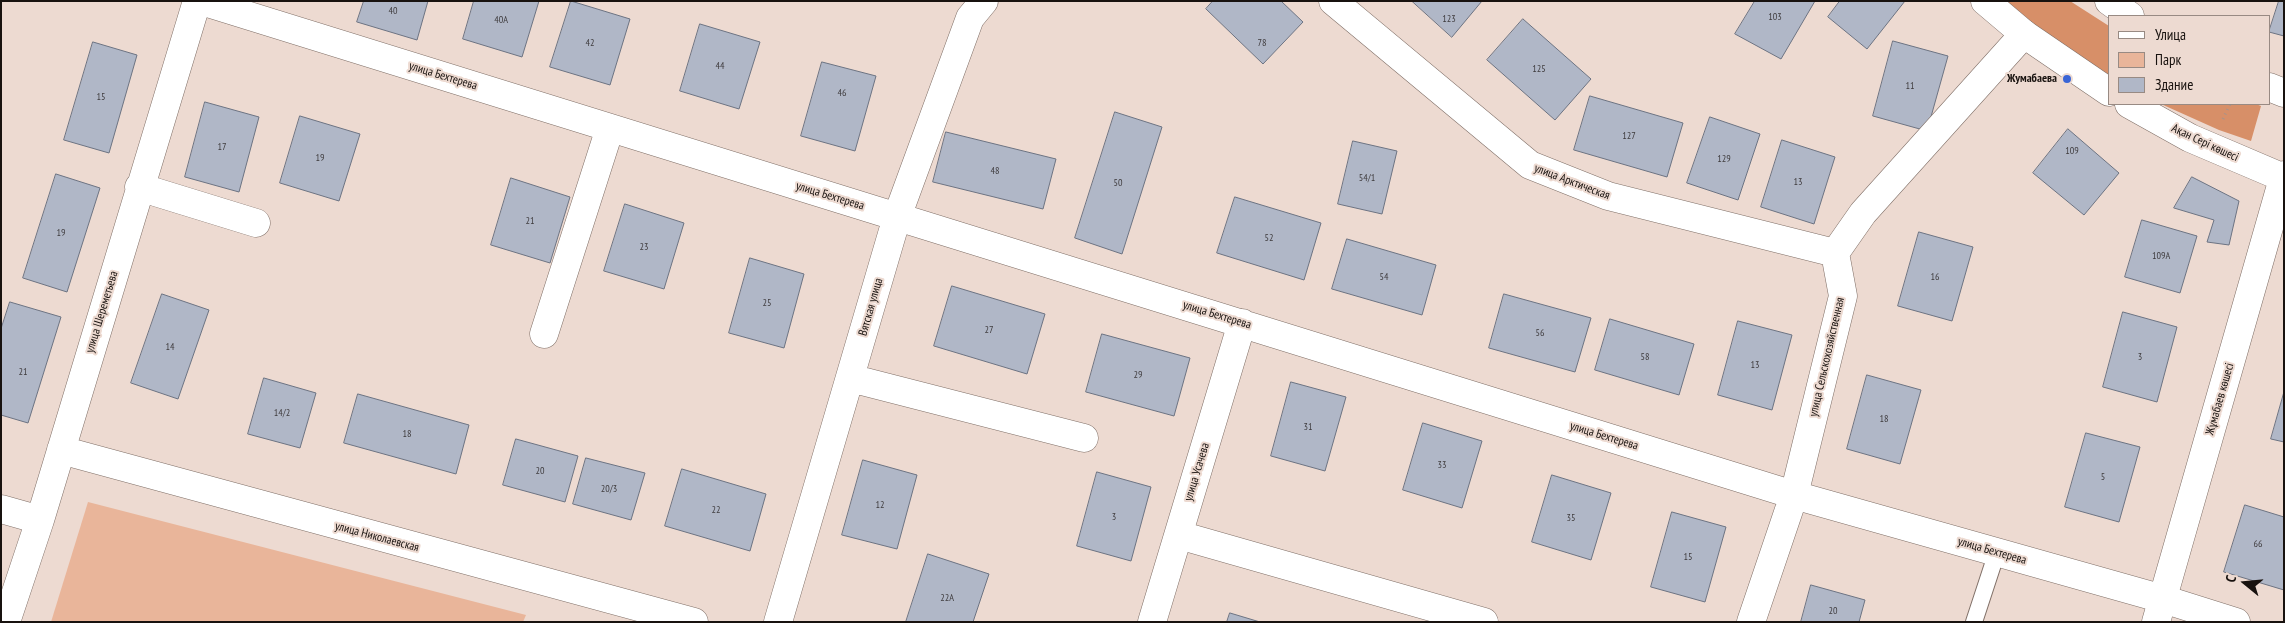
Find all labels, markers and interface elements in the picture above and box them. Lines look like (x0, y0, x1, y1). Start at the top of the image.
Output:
house number: 40 (389, 5, 397, 17)
house number: 103 (1768, 11, 1782, 23)
house number: 123 (1442, 13, 1456, 25)
house number: 40А (494, 14, 508, 26)
legend (2108, 15, 2270, 105)
text: Улица (2155, 25, 2186, 44)
house number: 42 (586, 37, 594, 49)
house number: 78 (1258, 37, 1266, 49)
text: Парк (2155, 50, 2181, 69)
street label: улица Бехтерева (407, 59, 479, 93)
house number: 44 (716, 60, 724, 72)
house number: 125 (1532, 63, 1546, 75)
place label: Жумабаева (2007, 72, 2057, 86)
marker: Жумабаева (2061, 73, 2073, 85)
text: Здание (2155, 75, 2193, 94)
house number: 11 (1906, 80, 1914, 92)
house number: 46 (838, 87, 846, 99)
house number: 15 (97, 91, 105, 103)
street label: Ақан Сері көшесі (2169, 121, 2241, 165)
house number: 127 (1622, 130, 1636, 142)
house number: 17 (218, 141, 226, 153)
house number: 109 (2065, 145, 2079, 157)
house number: 19 (316, 152, 324, 164)
house number: 129 (1717, 153, 1731, 165)
street label: улица Арктическая (1532, 161, 1612, 203)
house number: 48 (991, 165, 999, 177)
house number: 54/1 (1359, 172, 1375, 184)
house number: 13 (1794, 176, 1802, 188)
house number: 50 (1114, 177, 1122, 189)
street label: улица Бехтерева (794, 179, 866, 213)
house number: 21 (526, 215, 534, 227)
house number: 19 (57, 227, 65, 239)
house number: 52 (1265, 232, 1273, 244)
house number: 23 (640, 241, 648, 253)
house number: 109А (2152, 250, 2170, 262)
street label: улица Шереметьева (83, 269, 121, 355)
house number: 54 (1380, 271, 1388, 283)
house number: 16 (1931, 271, 1939, 283)
street label: Вятская улица (856, 276, 886, 338)
street label: улица Сельскохозяйственная (1806, 296, 1848, 418)
house number: 25 (763, 297, 771, 309)
street label: улица Бехтерева (1181, 298, 1253, 332)
house number: 27 (985, 324, 993, 336)
house number: 56 (1536, 327, 1544, 339)
house number: 14 (166, 341, 174, 353)
house number: 58 (1641, 351, 1649, 363)
house number: 3 (2138, 351, 2142, 363)
house number: 13 (1751, 359, 1759, 371)
street label: Жұмабаев көшесі (2203, 361, 2237, 437)
house number: 21 (19, 366, 27, 378)
house number: 29 (1134, 369, 1142, 381)
house number: 14/2 (274, 407, 290, 419)
house number: 18 (1880, 413, 1888, 425)
street label: улица Бехтерева (1568, 419, 1640, 453)
house number: 31 (1304, 421, 1312, 433)
house number: 18 (403, 428, 411, 440)
street label: улица Усачева (1181, 441, 1213, 503)
house number: 33 (1438, 459, 1446, 471)
house number: 20 (536, 465, 544, 477)
house number: 5 (2101, 471, 2105, 483)
house number: 20/3 (601, 483, 617, 495)
house number: 12 (876, 499, 884, 511)
house number: 22 (712, 504, 720, 516)
house number: 3 (1112, 511, 1116, 523)
house number: 35 (1567, 512, 1575, 524)
street label: улица Николаевская (333, 519, 421, 555)
street label: улица Бехтерева (1956, 534, 2028, 568)
house number: 66 (2254, 538, 2262, 550)
house number: 15 (1684, 551, 1692, 563)
north arrow (2220, 558, 2270, 608)
text: С (2221, 573, 2240, 584)
house number: 22А (940, 592, 954, 604)
house number: 20 (1829, 605, 1837, 617)

